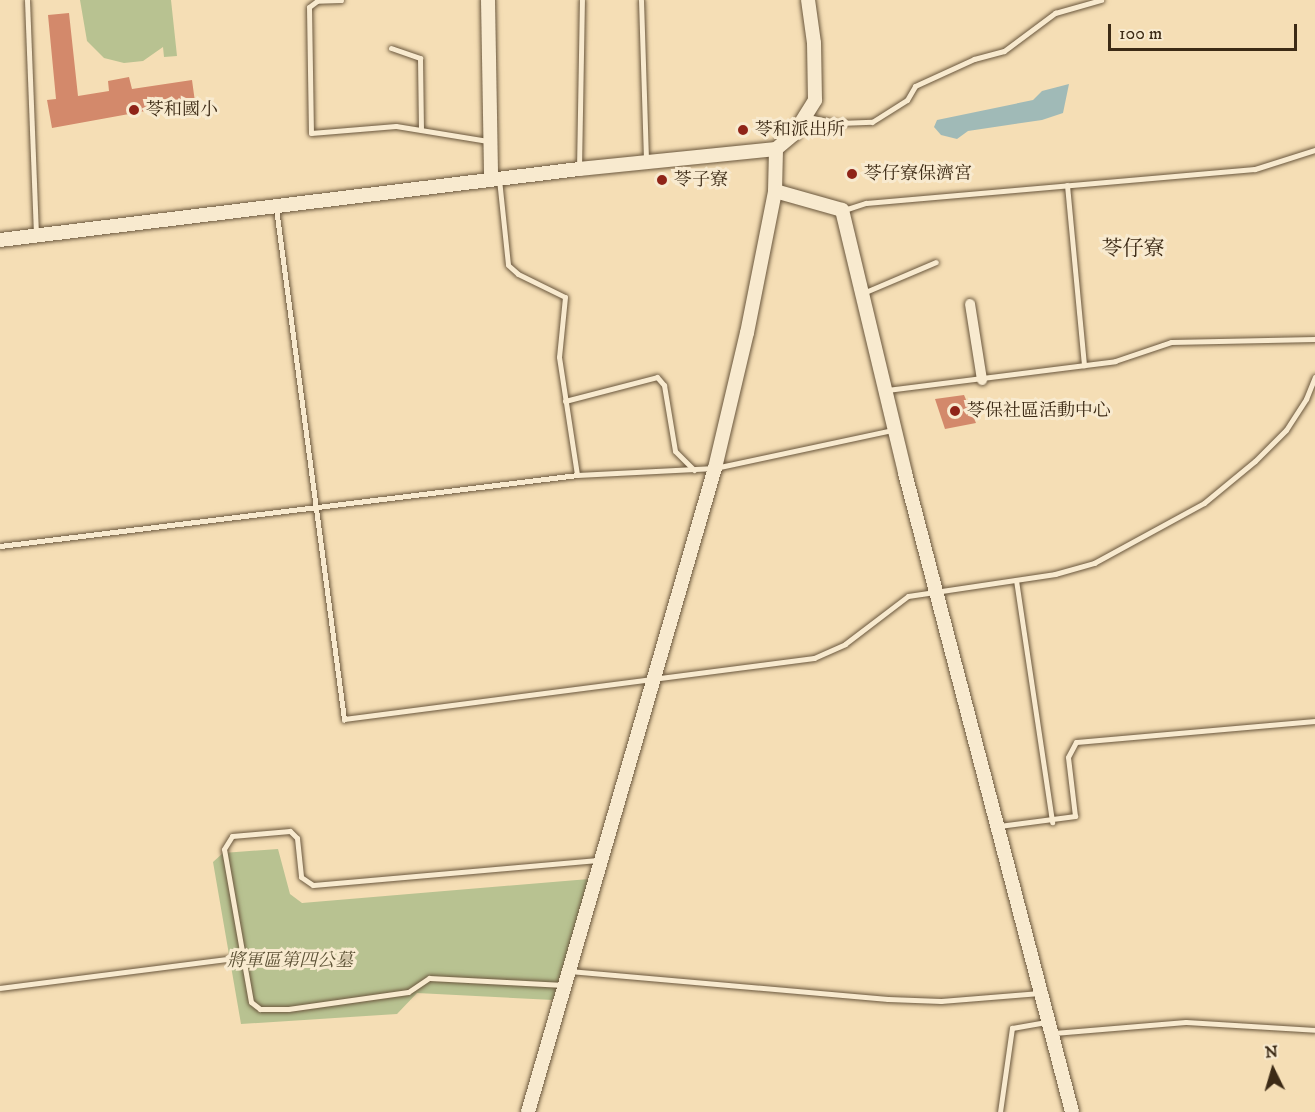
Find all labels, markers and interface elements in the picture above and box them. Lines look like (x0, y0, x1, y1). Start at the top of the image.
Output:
scale bar (1111, 12, 1300, 50)
text: 100 m (1119, 23, 1162, 45)
place label: 苓和國小 (146, 99, 218, 121)
marker: 苓和國小 (127, 103, 141, 117)
place label: 苓和派出所 (755, 119, 845, 141)
marker: 苓和派出所 (736, 123, 750, 137)
place label: 苓仔寮保濟宮 (864, 163, 972, 185)
marker: 苓仔寮保濟宮 (845, 167, 859, 181)
place label: 苓子寮 (674, 169, 728, 191)
marker: 苓子寮 (655, 173, 669, 187)
district label: 苓仔寮 (1102, 236, 1164, 262)
place label: 苓保社區活動中心 (967, 400, 1111, 422)
marker: 苓保社區活動中心 (948, 404, 962, 418)
park label: 將軍區第四公墓 (227, 950, 353, 972)
north arrow (1243, 1040, 1303, 1100)
text: N (1264, 1042, 1279, 1063)

